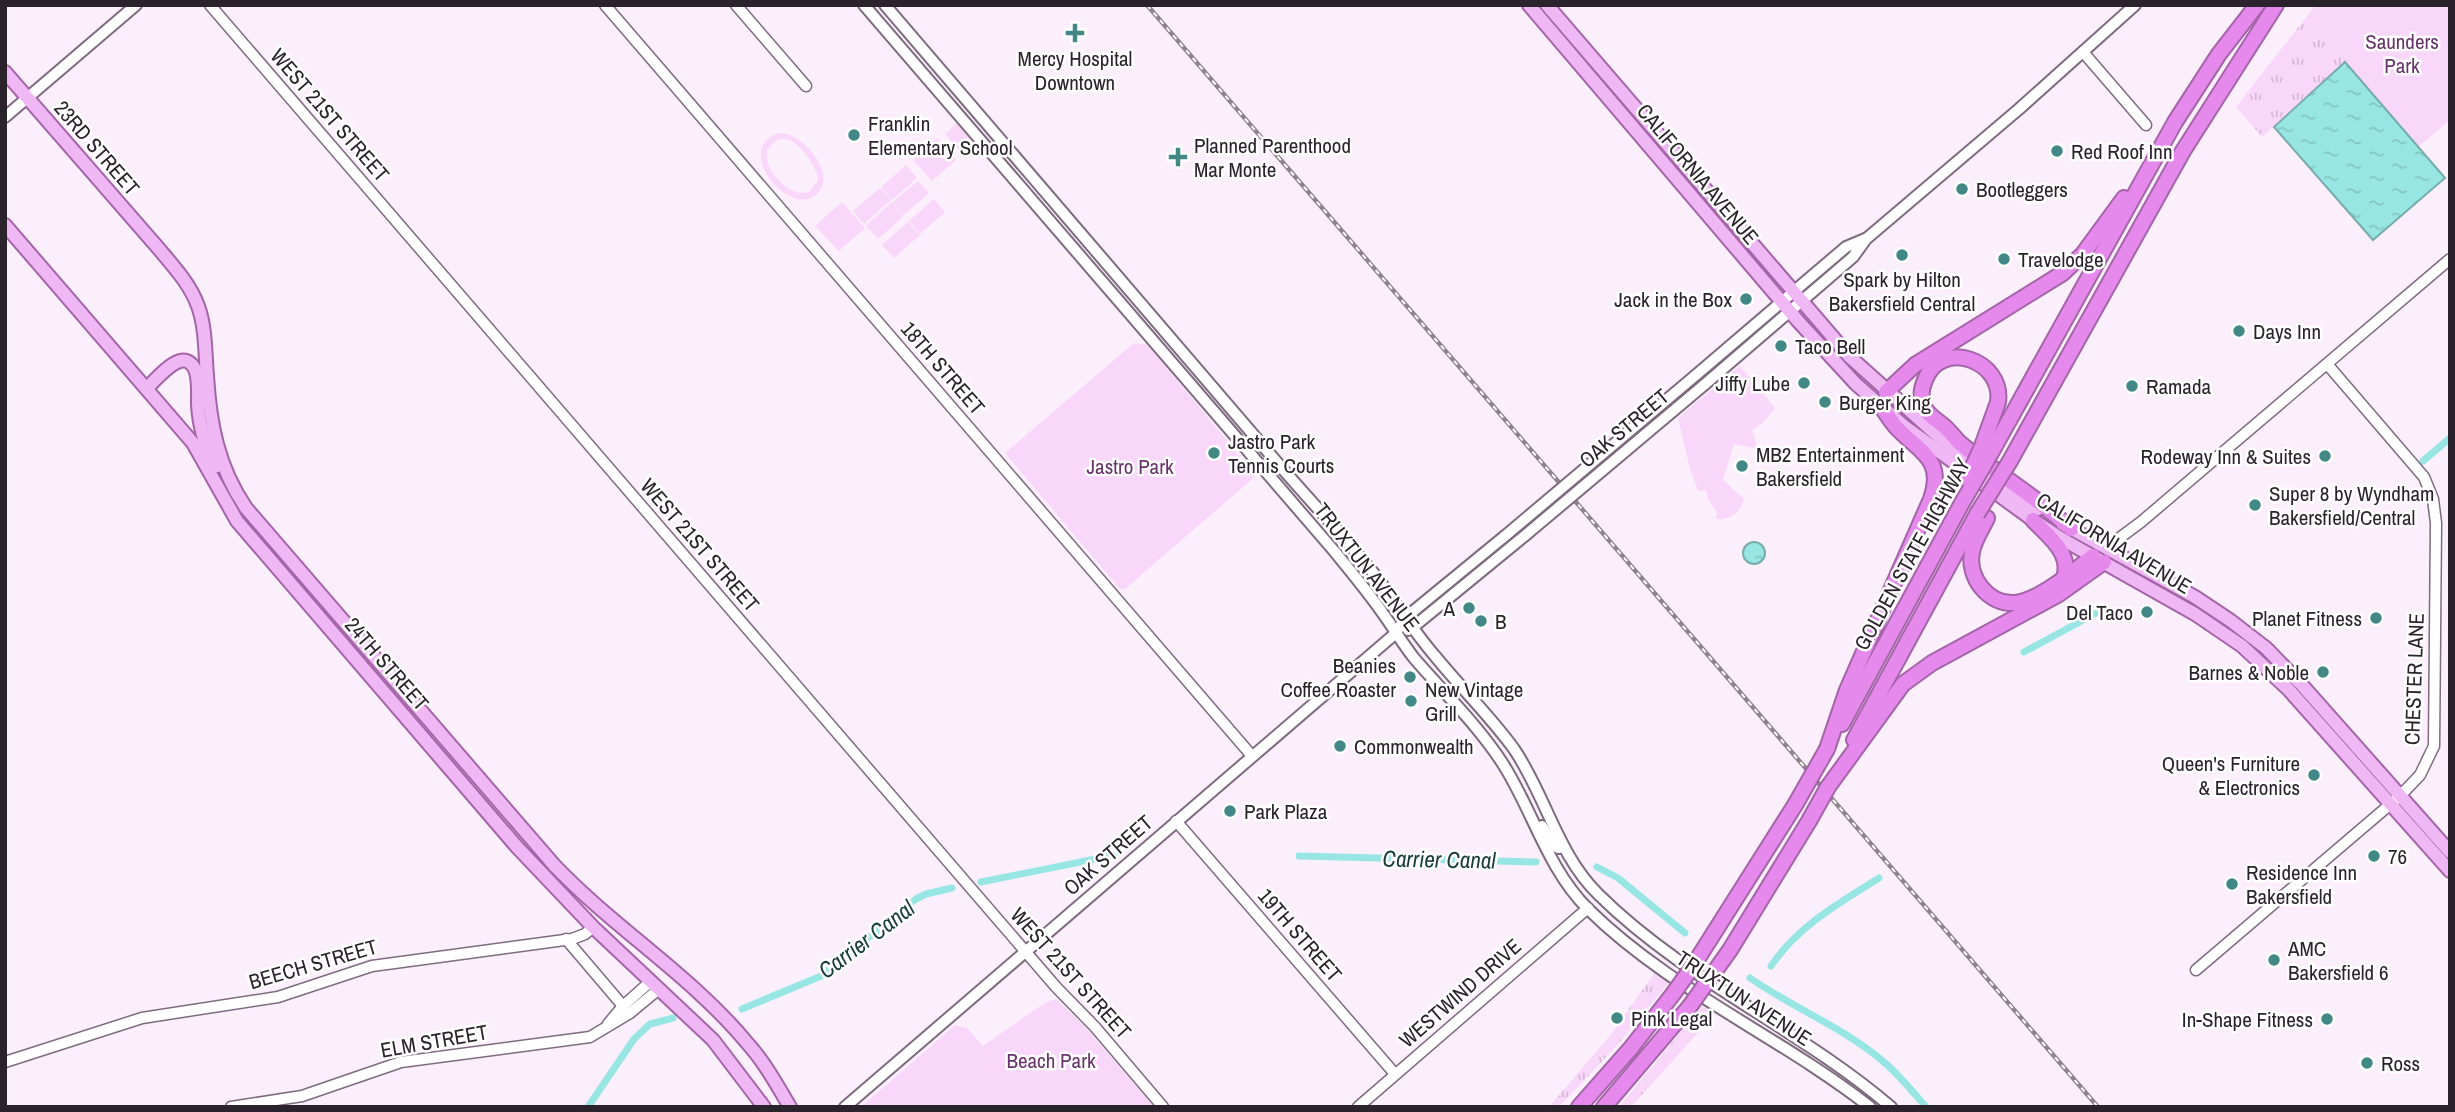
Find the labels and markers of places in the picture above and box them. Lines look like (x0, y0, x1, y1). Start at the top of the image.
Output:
marker: Mercy Hospital Downtown (1065, 23, 1085, 43)
place label: Mercy Hospital Downtown (1018, 44, 1132, 97)
place label: Franklin Elementary School (868, 109, 1013, 162)
marker: Franklin Elementary School (846, 127, 862, 143)
place label: Planned Parenthood Mar Monte (1194, 131, 1351, 184)
place label: Red Roof Inn (2071, 137, 2172, 166)
marker: Red Roof Inn (2049, 143, 2065, 159)
marker: Planned Parenthood Mar Monte (1168, 147, 1188, 167)
place label: Bootleggers (1976, 175, 2068, 204)
marker: Bootleggers (1954, 181, 1970, 197)
place label: Travelodge (2018, 245, 2104, 274)
marker: Spark by Hilton Bakersfield Central (1894, 247, 1910, 263)
marker: Travelodge (1996, 251, 2012, 267)
place label: Spark by Hilton Bakersfield Central (1829, 265, 1975, 318)
place label: Jack in the Box (1614, 285, 1732, 314)
marker: Jack in the Box (1738, 291, 1754, 307)
place label: Days Inn (2253, 317, 2321, 346)
marker: Days Inn (2231, 323, 2247, 339)
place label: Taco Bell (1795, 332, 1865, 361)
marker: Taco Bell (1773, 338, 1789, 354)
place label: Jiffy Lube (1716, 369, 1790, 398)
place label: Ramada (2146, 372, 2212, 401)
marker: Jiffy Lube (1796, 375, 1812, 391)
marker: Ramada (2124, 378, 2140, 394)
place label: Burger King (1839, 388, 1931, 417)
marker: Burger King (1817, 394, 1833, 410)
place label: Jastro Park Tennis Courts (1228, 427, 1334, 480)
place label: MB2 Entertainment Bakersfield (1756, 440, 1905, 493)
place label: Rodeway Inn & Suites (2141, 442, 2311, 471)
marker: Jastro Park Tennis Courts (1206, 445, 1222, 461)
marker: Rodeway Inn & Suites (2317, 448, 2333, 464)
marker: MB2 Entertainment Bakersfield (1734, 458, 1750, 474)
place label: Super 8 by Wyndham Bakersfield/Central (2269, 479, 2434, 532)
marker: Super 8 by Wyndham Bakersfield/Central (2247, 497, 2263, 513)
place label: A (1443, 594, 1456, 623)
place label: Del Taco (2066, 598, 2133, 627)
marker: A (1461, 600, 1477, 616)
marker: Del Taco (2139, 604, 2155, 620)
place label: Planet Fitness (2252, 604, 2362, 633)
place label: B (1495, 607, 1507, 636)
marker: Planet Fitness (2368, 610, 2384, 626)
marker: B (1473, 613, 1489, 629)
place label: Beanies Coffee Roaster (1280, 651, 1396, 704)
place label: Barnes & Noble (2188, 658, 2309, 687)
marker: Barnes & Noble (2315, 664, 2331, 680)
marker: Beanies Coffee Roaster (1402, 669, 1418, 685)
place label: New Vintage Grill (1425, 675, 1523, 728)
marker: New Vintage Grill (1403, 693, 1419, 709)
place label: Commonwealth (1354, 732, 1474, 761)
marker: Commonwealth (1332, 738, 1348, 754)
place label: Queen's Furniture & Electronics (2162, 749, 2300, 802)
marker: Queen's Furniture & Electronics (2306, 767, 2322, 783)
place label: Park Plaza (1244, 797, 1328, 826)
marker: Park Plaza (1222, 803, 1238, 819)
place label: 76 (2388, 842, 2407, 871)
marker: 76 (2366, 848, 2382, 864)
place label: Residence Inn Bakersfield (2246, 858, 2357, 911)
marker: Residence Inn Bakersfield (2224, 876, 2240, 892)
place label: AMC Bakersfield 6 (2287, 934, 2389, 987)
marker: AMC Bakersfield 6 (2266, 952, 2282, 968)
place label: Pink Legal (1631, 1004, 1712, 1033)
place label: In-Shape Fitness (2182, 1005, 2313, 1034)
marker: Pink Legal (1609, 1010, 1625, 1026)
marker: In-Shape Fitness (2319, 1011, 2335, 1027)
place label: Ross (2381, 1049, 2420, 1078)
marker: Ross (2359, 1055, 2375, 1071)

